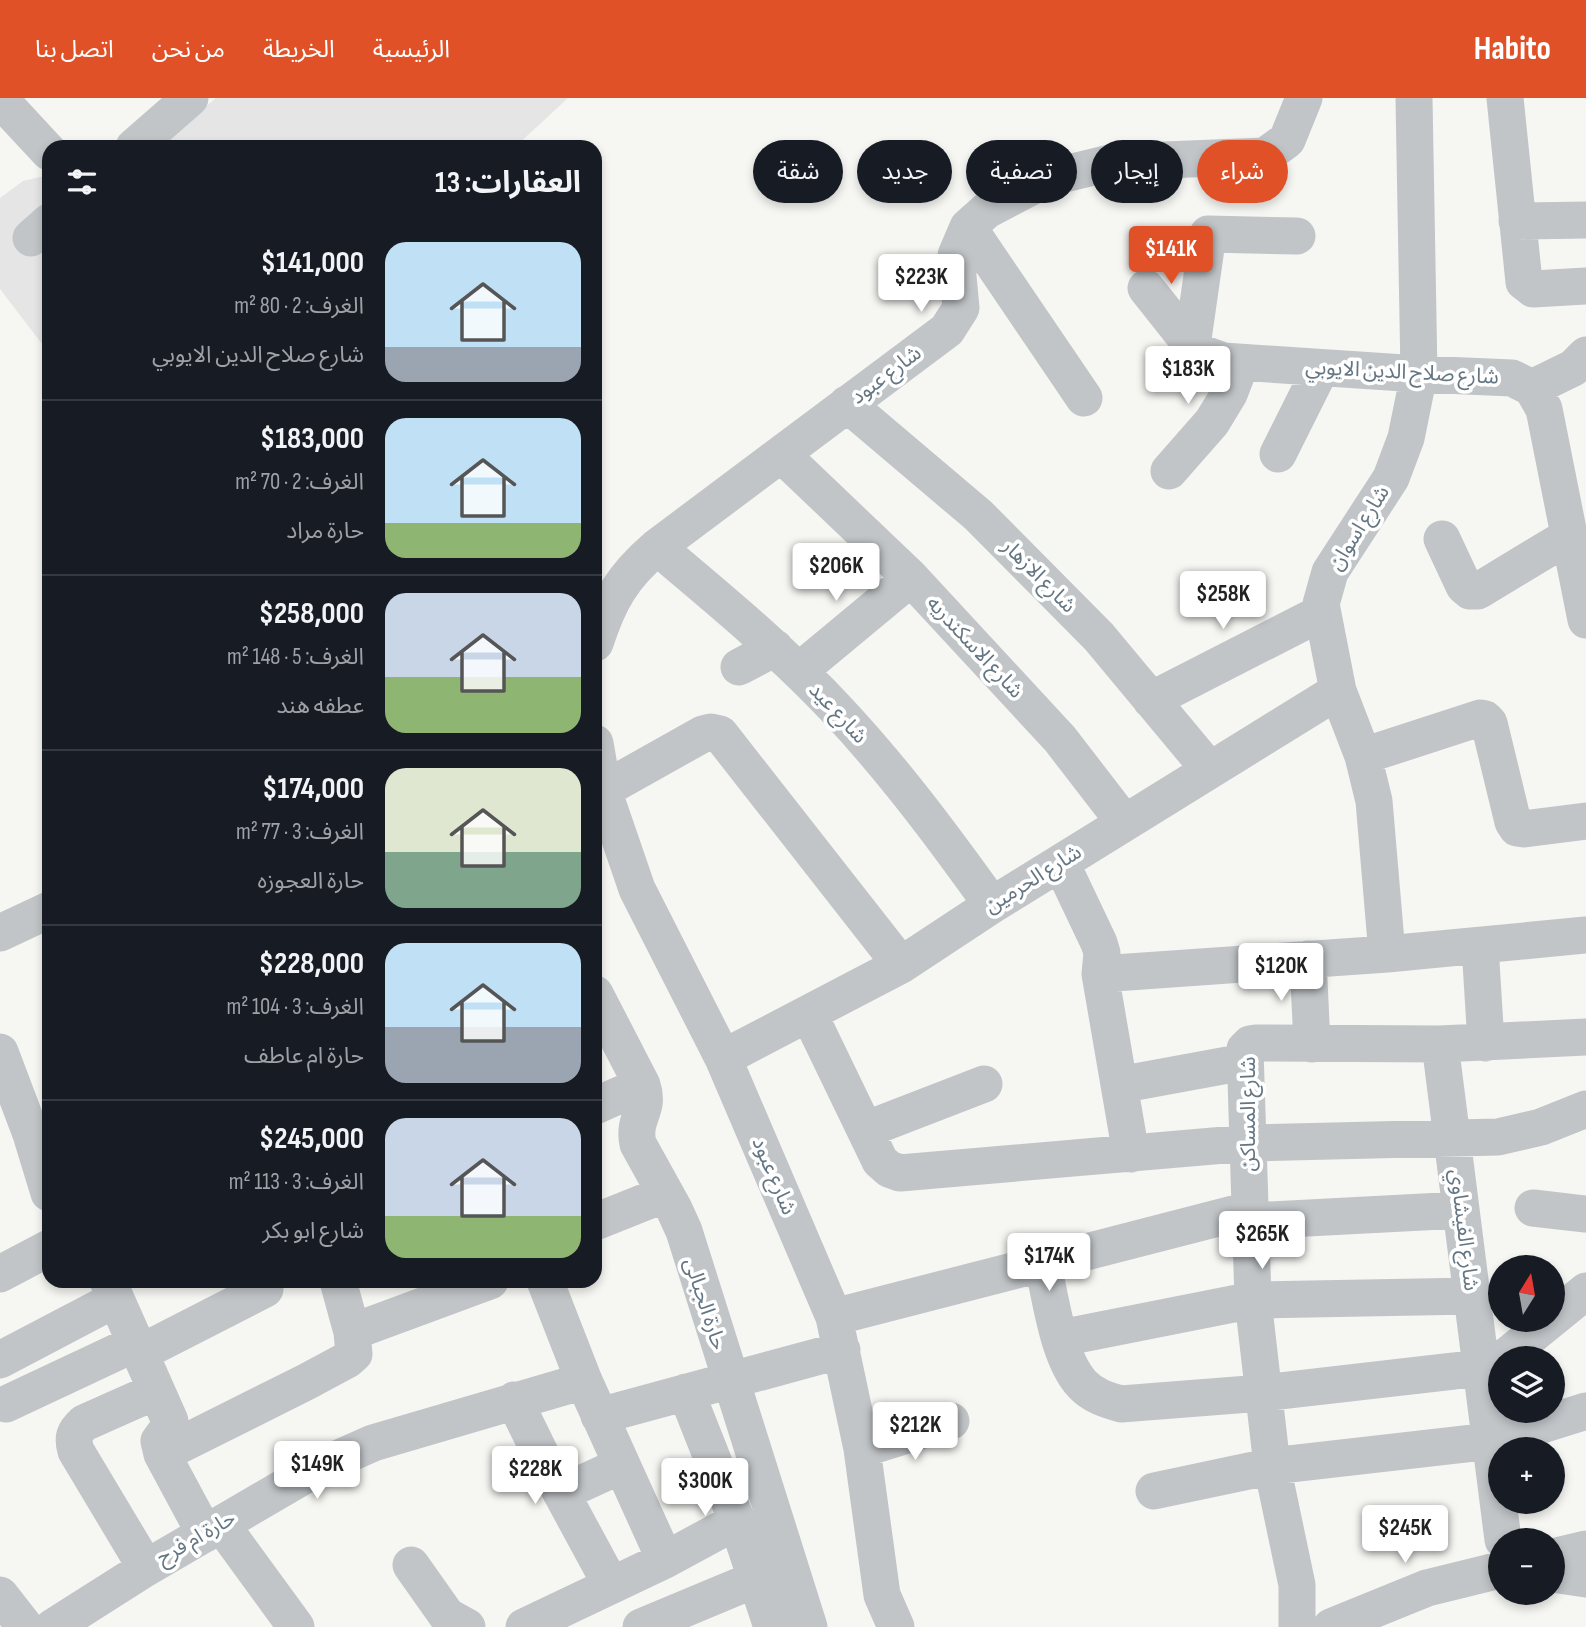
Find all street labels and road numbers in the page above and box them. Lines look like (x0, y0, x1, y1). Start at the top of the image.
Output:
street label: شارع عبود (846, 340, 927, 411)
street label: شارع صلاح الدين الايوبي (1304, 354, 1499, 392)
street label: شارع اسوان (1323, 481, 1396, 576)
street label: شارع الازهار (995, 533, 1081, 620)
street label: شارع الاسكندريه (920, 591, 1029, 705)
street label: شارع عيد (802, 677, 872, 750)
street label: شارع الحرمين (980, 839, 1087, 920)
street label: شارع المساكن (1236, 1057, 1263, 1171)
street label: شارع عبود (745, 1133, 802, 1219)
street label: شارع الفيشاوي (1441, 1168, 1484, 1293)
street label: حارة الجبالى (678, 1255, 732, 1353)
street label: حارة ام فرح (152, 1505, 241, 1573)

